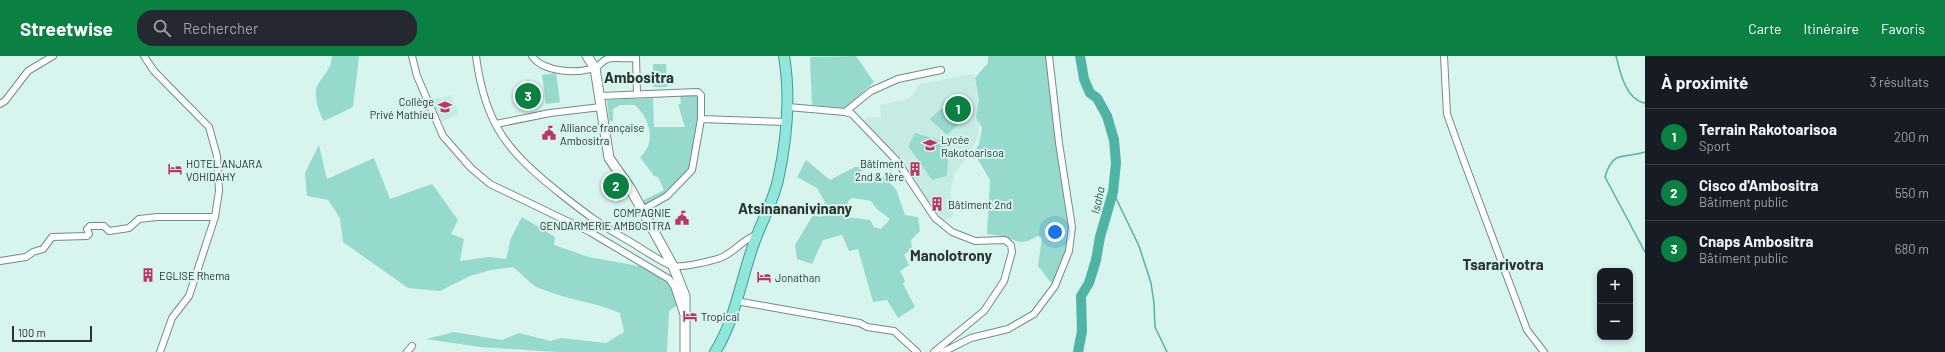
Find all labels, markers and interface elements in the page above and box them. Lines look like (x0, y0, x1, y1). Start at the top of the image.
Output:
search box (137, 10, 417, 46)
text: Streetwise (20, 17, 113, 40)
icon: search (151, 17, 173, 39)
text: Rechercher (183, 19, 258, 37)
text: Carte (1748, 20, 1781, 37)
text: Itinéraire (1803, 20, 1859, 37)
text: Favoris (1881, 20, 1925, 37)
district label: Ambositra (604, 68, 674, 86)
text: À proximité (1661, 72, 1748, 92)
text: 3 résultats (1870, 74, 1929, 90)
pin: 3 (515, 81, 541, 111)
pin: 1 (945, 94, 971, 124)
place label: Collège Privé Mathieu (370, 95, 434, 121)
school or university icon: Collège Privé Mathieu (437, 99, 453, 115)
text: Terrain Rakotoarisoa (1699, 120, 1837, 138)
place label: Alliance française Ambositra (560, 121, 645, 147)
public building icon: Alliance française Ambositra (541, 125, 557, 141)
text: 1 (1672, 129, 1676, 145)
text: 200 m (1894, 129, 1929, 145)
place label: Lycée Rakotoarisoa (941, 133, 1004, 159)
school or university icon: Lycée Rakotoarisoa (922, 137, 938, 153)
text: Sport (1699, 138, 1730, 154)
place label: HOTEL ANJARA VOHIDAHY (186, 157, 262, 183)
place label: Bâtiment 2nd & 1ère (855, 157, 904, 183)
hotel icon: HOTEL ANJARA VOHIDAHY (167, 161, 183, 177)
building icon: Bâtiment 2nd & 1ère (907, 161, 923, 177)
pin: 2 (603, 171, 629, 201)
text: Cisco d'Ambositra (1699, 176, 1818, 194)
water label: Isaha (1087, 185, 1107, 215)
text: 2 (1670, 185, 1678, 201)
text: 550 m (1895, 185, 1929, 201)
text: Bâtiment public (1699, 194, 1788, 210)
building icon: Bâtiment 2nd (929, 196, 945, 212)
place label: Bâtiment 2nd (948, 198, 1012, 211)
district label: Atsinananivinany (738, 199, 853, 217)
place label: COMPAGNIE GENDARMERIE AMBOSITRA (540, 206, 671, 232)
public building icon: COMPAGNIE GENDARMERIE AMBOSITRA (674, 210, 690, 226)
your location (1045, 222, 1065, 242)
text: Cnaps Ambositra (1699, 232, 1813, 250)
text: 3 (1670, 241, 1678, 257)
text: 680 m (1895, 241, 1929, 257)
district label: Manolotrony (910, 246, 992, 264)
text: Bâtiment public (1699, 250, 1788, 266)
district label: Tsararivotra (1462, 255, 1544, 273)
building icon: EGLISE Rhema (140, 267, 156, 283)
map controls (1597, 268, 1633, 340)
button: + (1597, 268, 1633, 304)
place label: EGLISE Rhema (159, 269, 230, 282)
hotel icon: Jonathan (756, 269, 772, 285)
place label: Jonathan (775, 271, 820, 284)
button: − (1597, 304, 1633, 340)
hotel icon: Tropical (682, 308, 698, 324)
place label: Tropical (701, 310, 739, 323)
scale bar (12, 324, 92, 343)
text: 100 m (18, 326, 46, 339)

